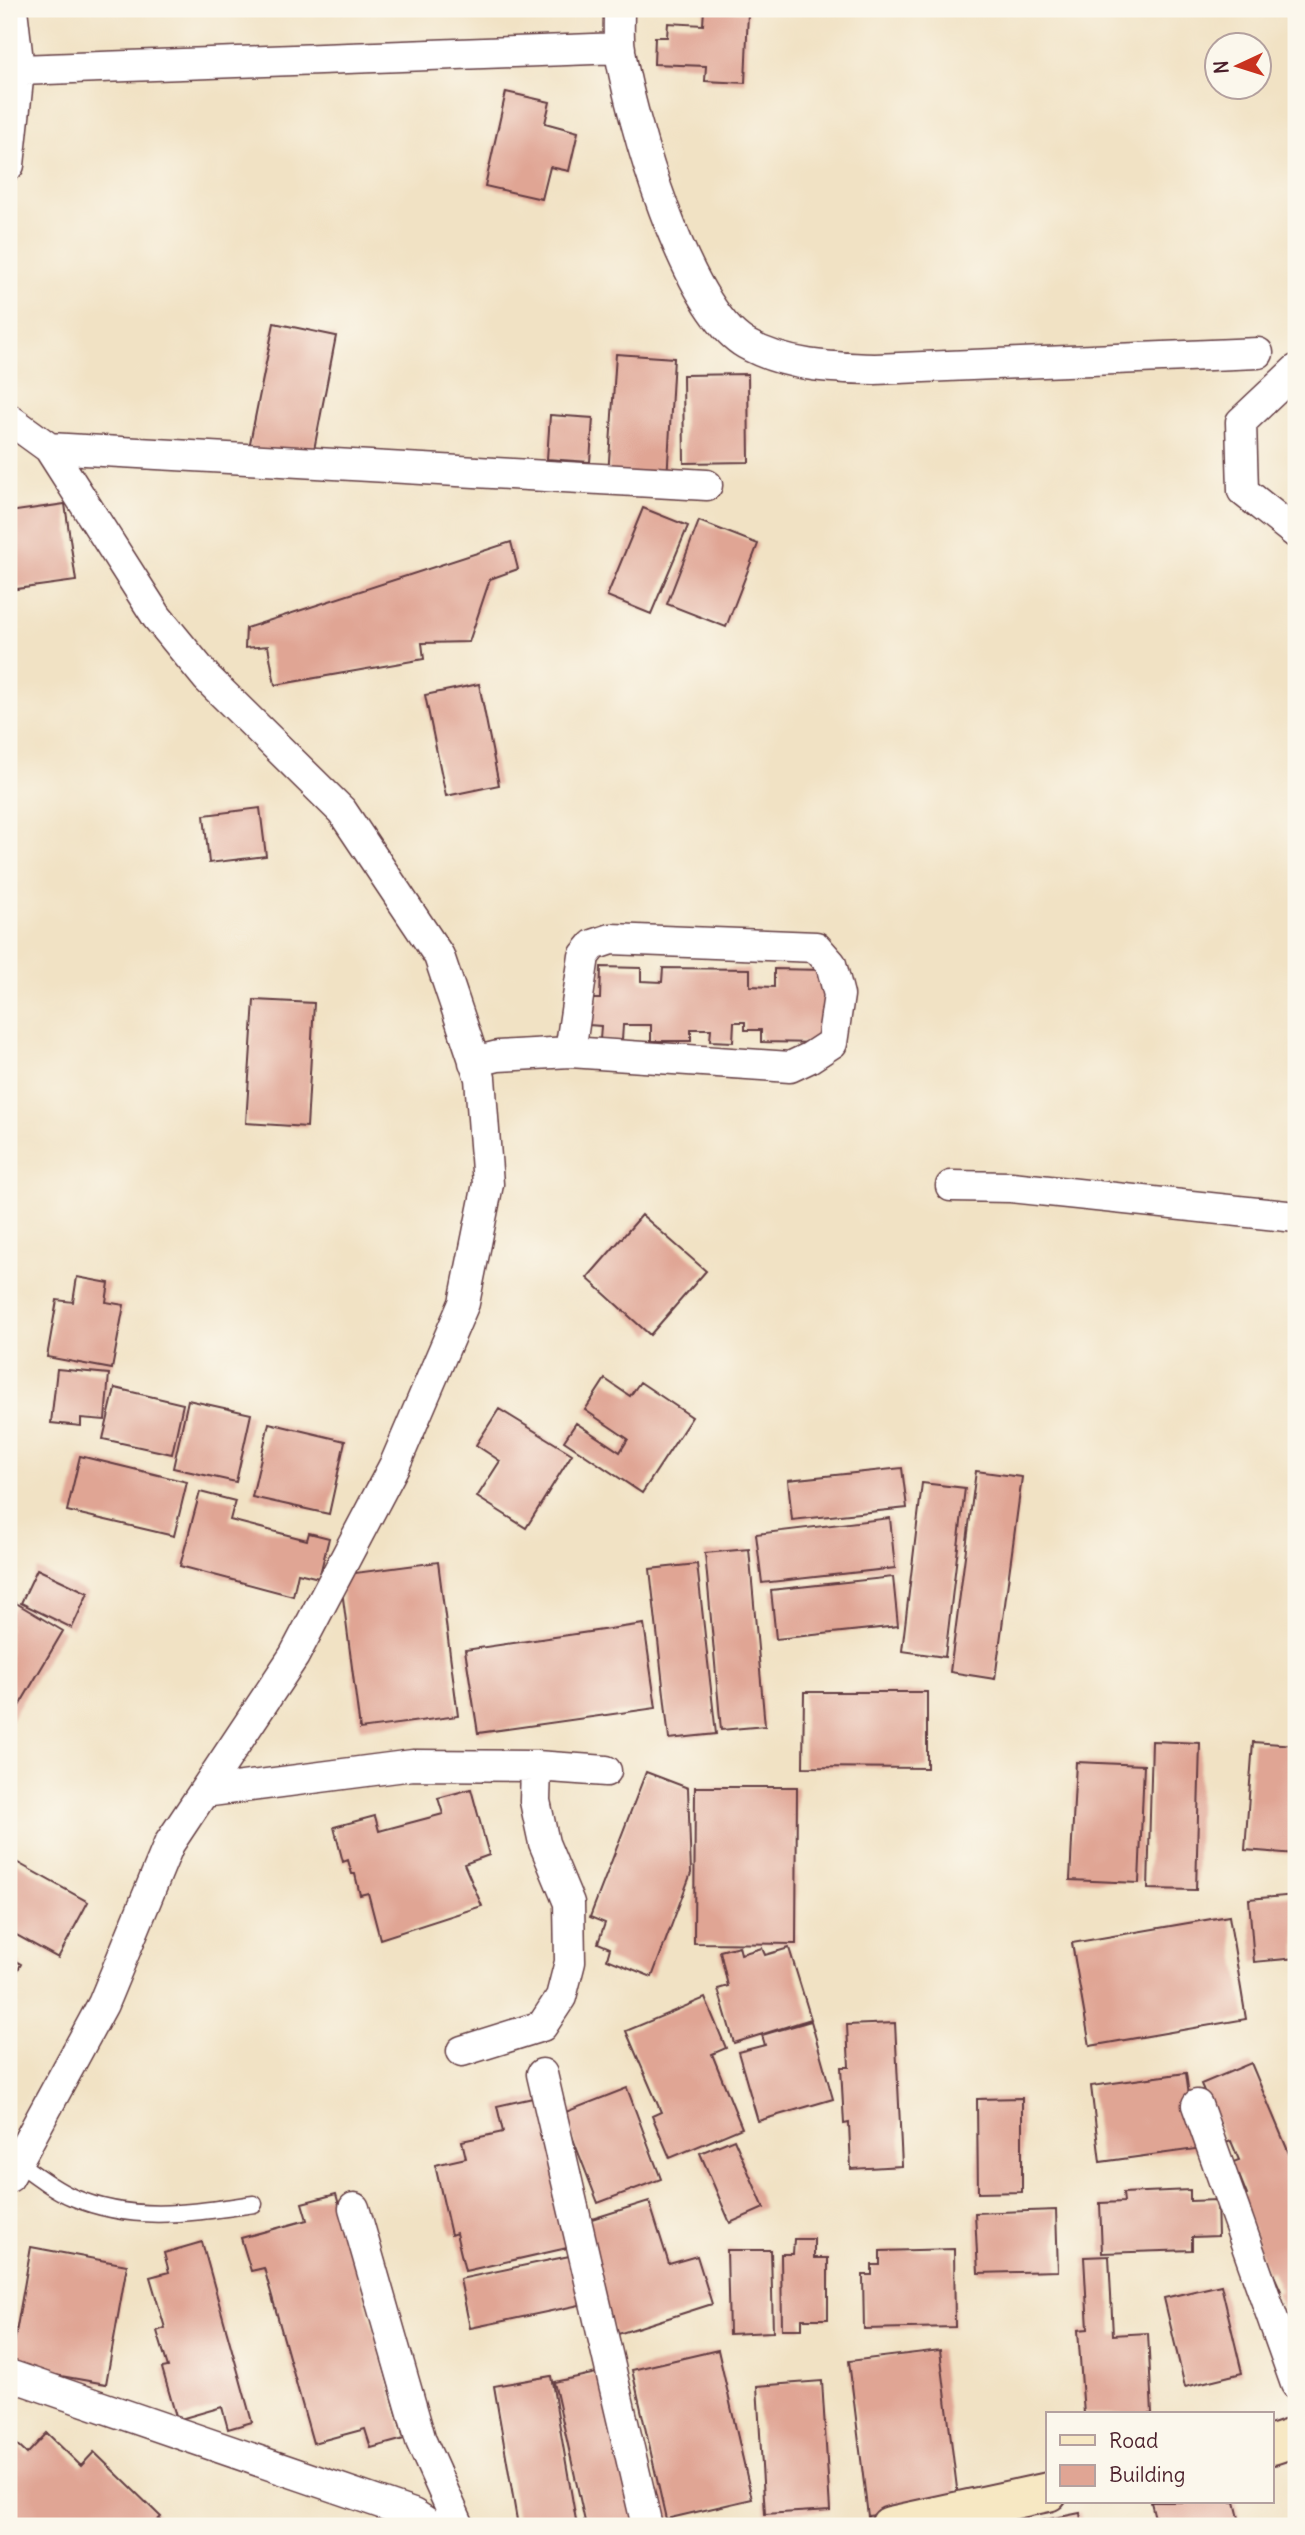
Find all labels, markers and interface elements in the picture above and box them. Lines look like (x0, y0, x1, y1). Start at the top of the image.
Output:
north arrow (1204, 32, 1274, 102)
text: N (1209, 60, 1233, 75)
legend (1046, 2412, 1274, 2504)
text: Road (1109, 2427, 1158, 2454)
text: Building (1109, 2461, 1185, 2488)

